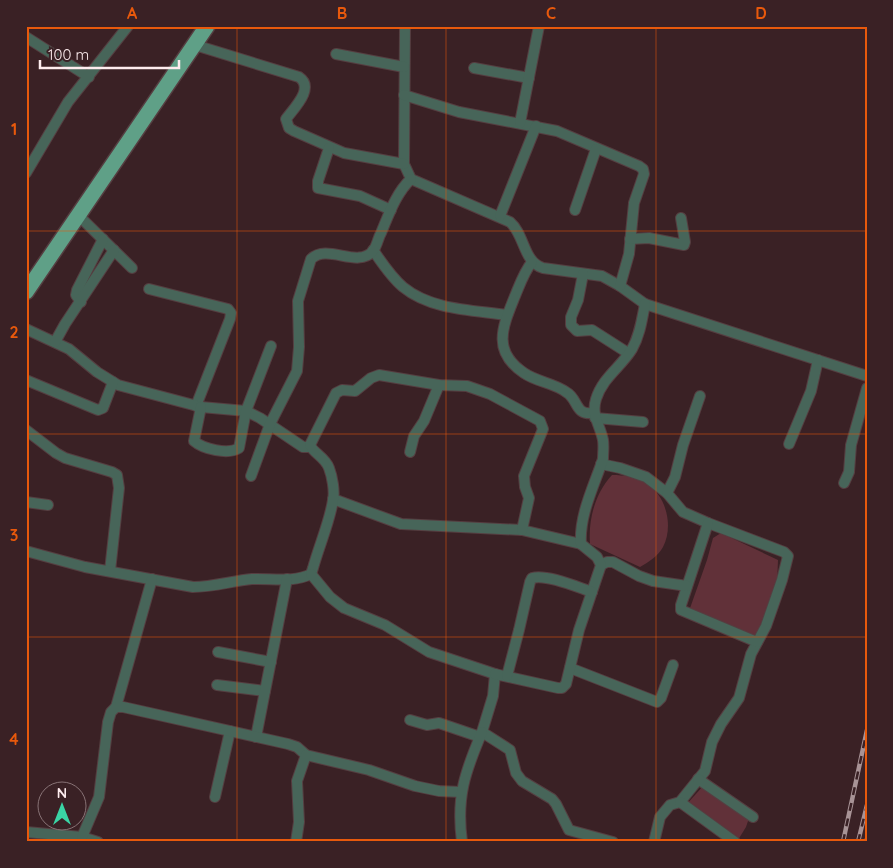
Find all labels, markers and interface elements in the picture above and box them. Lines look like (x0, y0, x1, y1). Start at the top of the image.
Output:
text: A (127, 3, 138, 23)
text: B (337, 3, 347, 23)
text: C (546, 3, 556, 23)
text: D (755, 3, 767, 23)
scale bar (40, 38, 179, 70)
text: 100 m (48, 45, 89, 64)
text: 1 (11, 119, 17, 139)
text: 2 (9, 322, 19, 342)
text: 3 (10, 525, 18, 545)
text: 4 (9, 729, 19, 749)
north arrow (38, 780, 88, 830)
text: N (57, 784, 67, 802)

